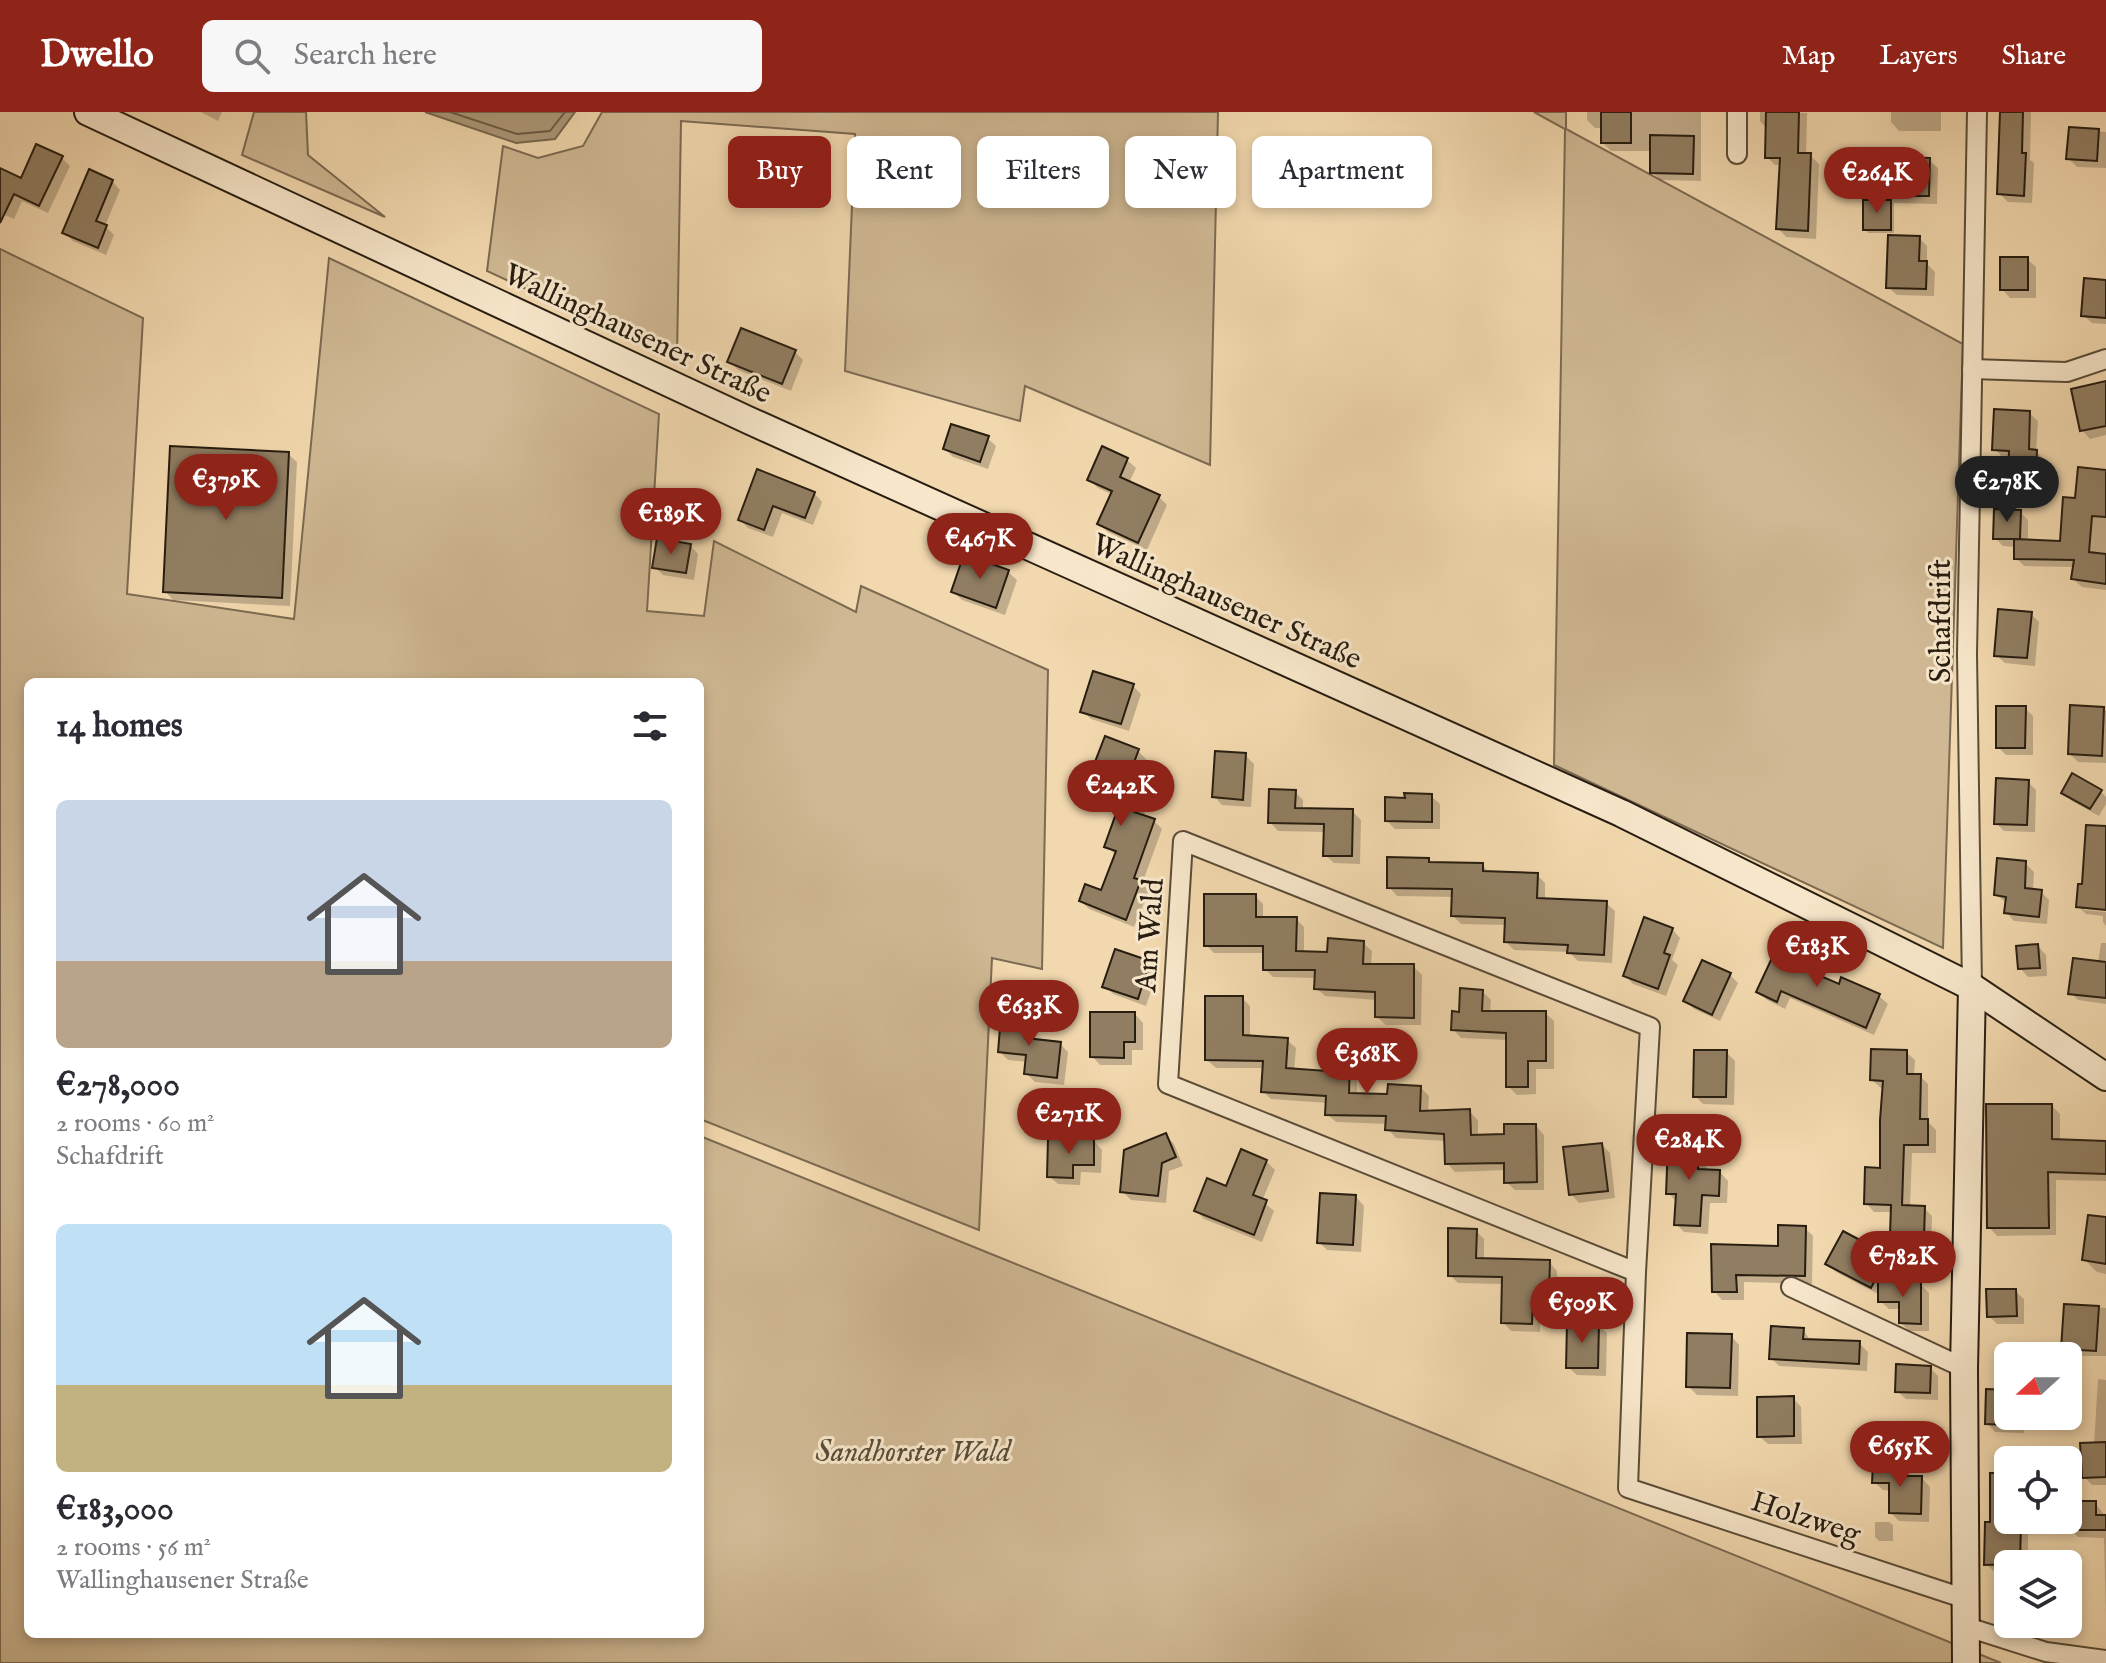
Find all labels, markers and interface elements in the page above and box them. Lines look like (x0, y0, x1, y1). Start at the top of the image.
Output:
search box (202, 20, 762, 92)
text: Dwello (40, 32, 154, 80)
icon: search (230, 34, 274, 78)
text: Search here (294, 37, 437, 75)
text: Map (1782, 39, 1835, 74)
text: Layers (1879, 39, 1958, 74)
text: Share (2002, 39, 2066, 74)
chip: Buy (728, 136, 831, 208)
chip: Rent (847, 136, 961, 208)
chip: Filters (977, 136, 1109, 208)
chip: New (1125, 136, 1236, 208)
chip: Apartment (1252, 136, 1432, 208)
pin: €264K (1821, 147, 1933, 215)
text: €264K (1842, 156, 1912, 189)
street label: Wallinghausener Straße (497, 256, 777, 414)
pin: €379K (170, 454, 282, 522)
pin: €278K (1951, 456, 2063, 524)
text: €379K (192, 463, 260, 496)
text: €278K (1973, 465, 2041, 498)
pin: €189K (615, 488, 727, 556)
text: €189K (638, 497, 704, 530)
pin: €467K (924, 513, 1036, 581)
text: €467K (945, 522, 1015, 555)
street label: Wallinghausener Straße (1085, 526, 1367, 679)
street label: Schafdrift (1923, 559, 1961, 683)
icon: filters (628, 704, 672, 748)
text: 14 homes (56, 705, 183, 748)
pin: €242K (1065, 760, 1177, 828)
text: €242K (1085, 769, 1157, 802)
icon: home (292, 852, 436, 996)
street label: Am Wald (1128, 876, 1174, 994)
pin: €183K (1761, 921, 1873, 989)
text: €183K (1785, 930, 1849, 963)
pin: €633K (973, 980, 1085, 1048)
text: €633K (997, 989, 1061, 1022)
pin: €368K (1311, 1028, 1423, 1096)
text: €368K (1335, 1037, 1399, 1070)
text: €278,000 (56, 1064, 180, 1107)
pin: €271K (1013, 1088, 1125, 1156)
text: €271K (1035, 1097, 1103, 1130)
text: 2 rooms · 60 m² (56, 1107, 215, 1140)
pin: €284K (1633, 1114, 1745, 1182)
text: €284K (1654, 1123, 1724, 1156)
text: Schafdrift (56, 1140, 164, 1173)
pin: €782K (1847, 1231, 1959, 1299)
text: €782K (1869, 1240, 1937, 1273)
icon: home (292, 1276, 436, 1420)
pin: €509K (1526, 1277, 1638, 1345)
text: €509K (1548, 1286, 1616, 1319)
north arrow (1994, 1342, 2082, 1430)
map controls (1994, 1342, 2082, 1638)
pin: €655K (1844, 1421, 1956, 1489)
text: €655K (1868, 1430, 1932, 1463)
park label: Sandhorster Wald (815, 1434, 1013, 1472)
button: locate (1994, 1446, 2082, 1534)
street label: Holzweg (1746, 1483, 1866, 1555)
text: €183,000 (56, 1488, 174, 1531)
text: 2 rooms · 56 m² (56, 1531, 211, 1564)
button: layers (1994, 1550, 2082, 1638)
text: Wallinghausener Straße (56, 1564, 309, 1597)

